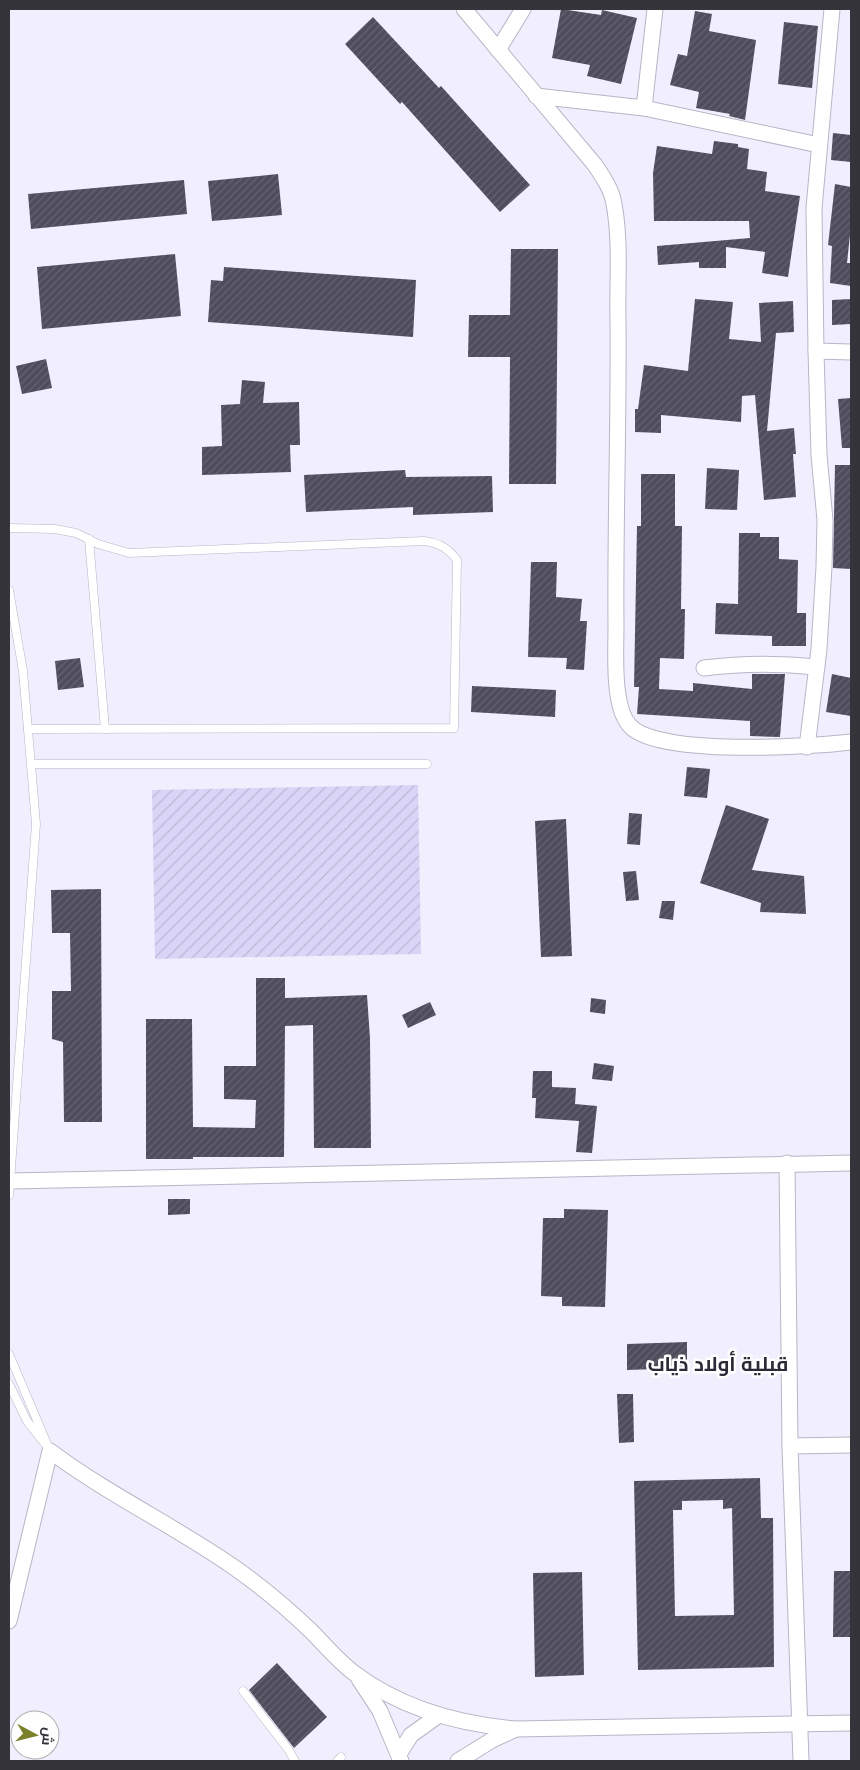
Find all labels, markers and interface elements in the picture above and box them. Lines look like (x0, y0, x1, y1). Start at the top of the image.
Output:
district label: قبلية أولاد ذياب (648, 1350, 788, 1376)
north arrow (10, 1710, 60, 1760)
text: ش (38, 1727, 57, 1747)

